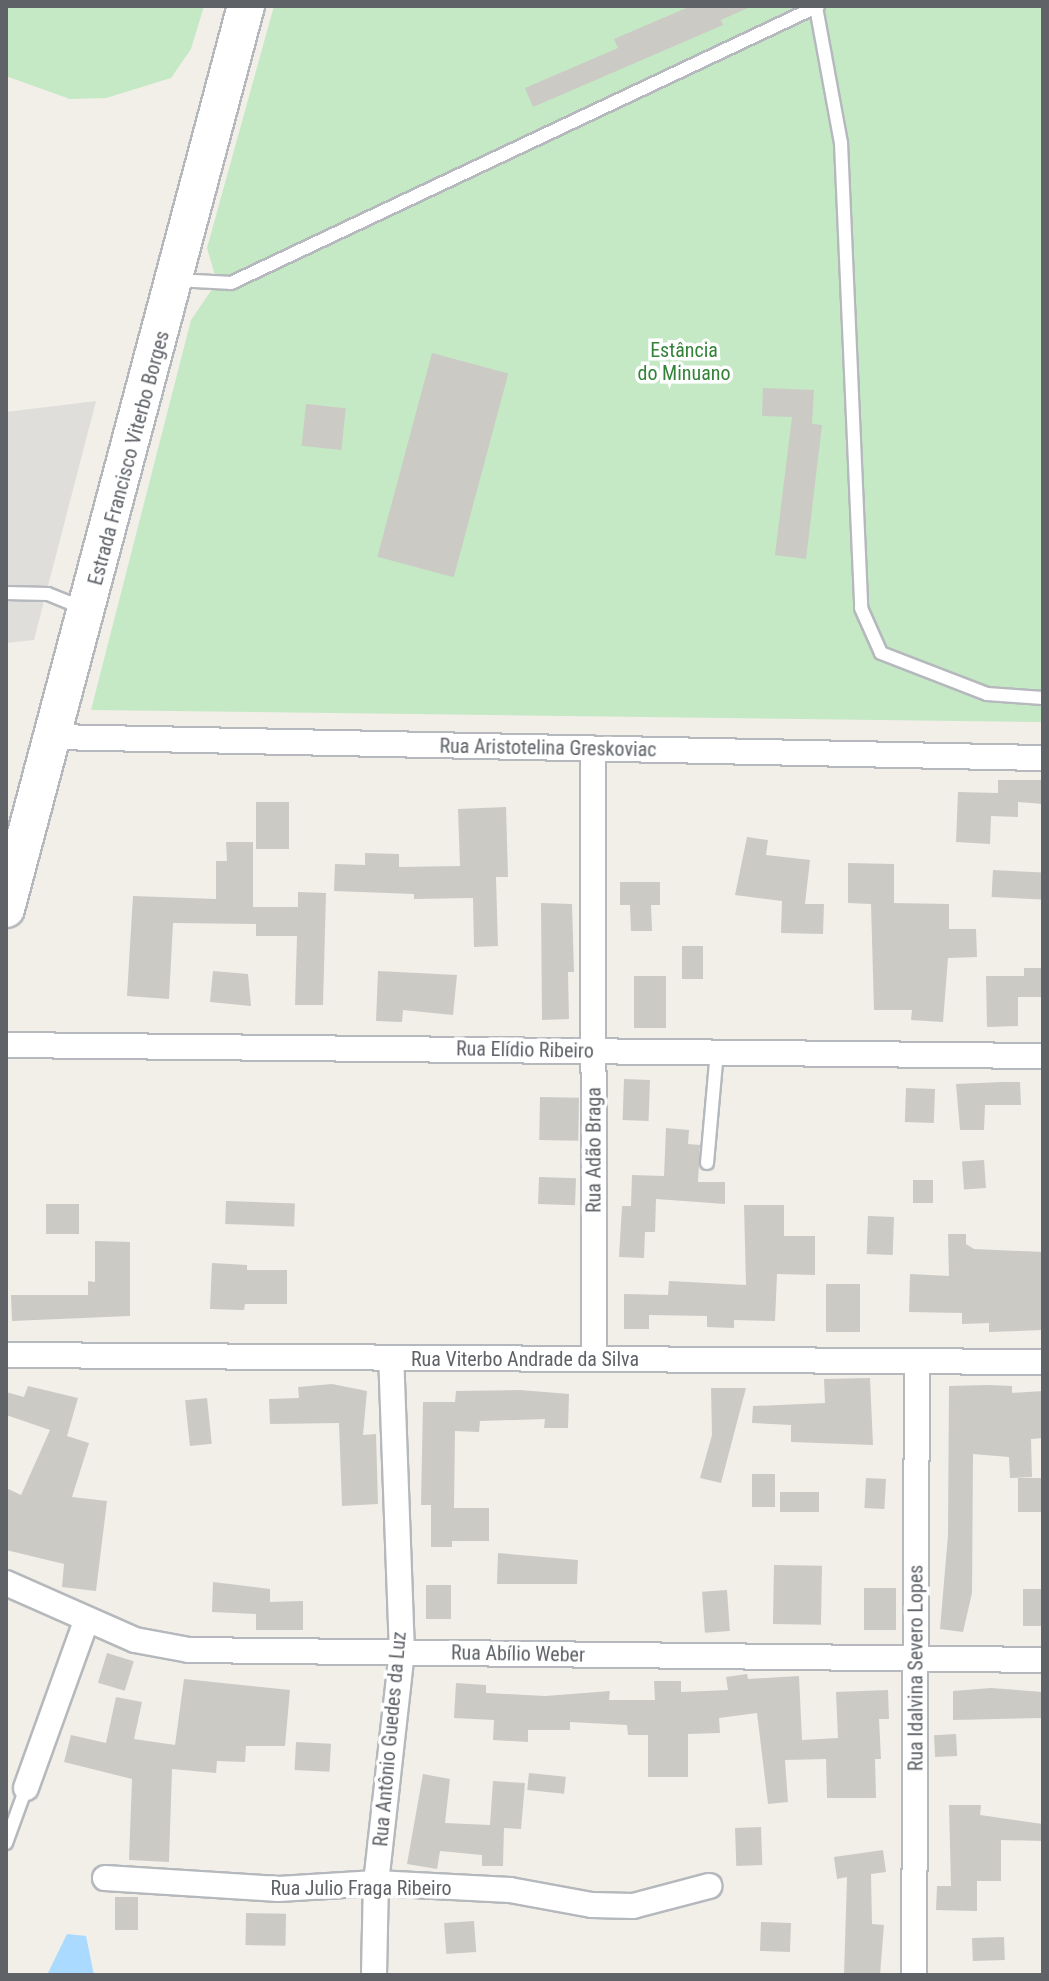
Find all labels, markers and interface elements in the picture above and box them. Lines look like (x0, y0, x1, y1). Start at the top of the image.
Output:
street label: Estrada Francisco Viterbo Borges (83, 328, 175, 588)
park label: Estância do Minuano (638, 339, 730, 386)
street label: Rua Aristotelina Greskoviac (439, 734, 657, 762)
street label: Rua Elídio Ribeiro (456, 1037, 594, 1063)
street label: Rua Adão Braga (582, 1087, 606, 1213)
street label: Rua Viterbo Andrade da Silva (411, 1347, 639, 1371)
street label: Rua Idalvina Severo Lopes (904, 1565, 928, 1771)
street label: Rua Antônio Guedes da Luz (369, 1630, 411, 1848)
street label: Rua Abílio Weber (451, 1641, 585, 1667)
street label: Rua Julio Fraga Ribeiro (270, 1876, 452, 1900)

